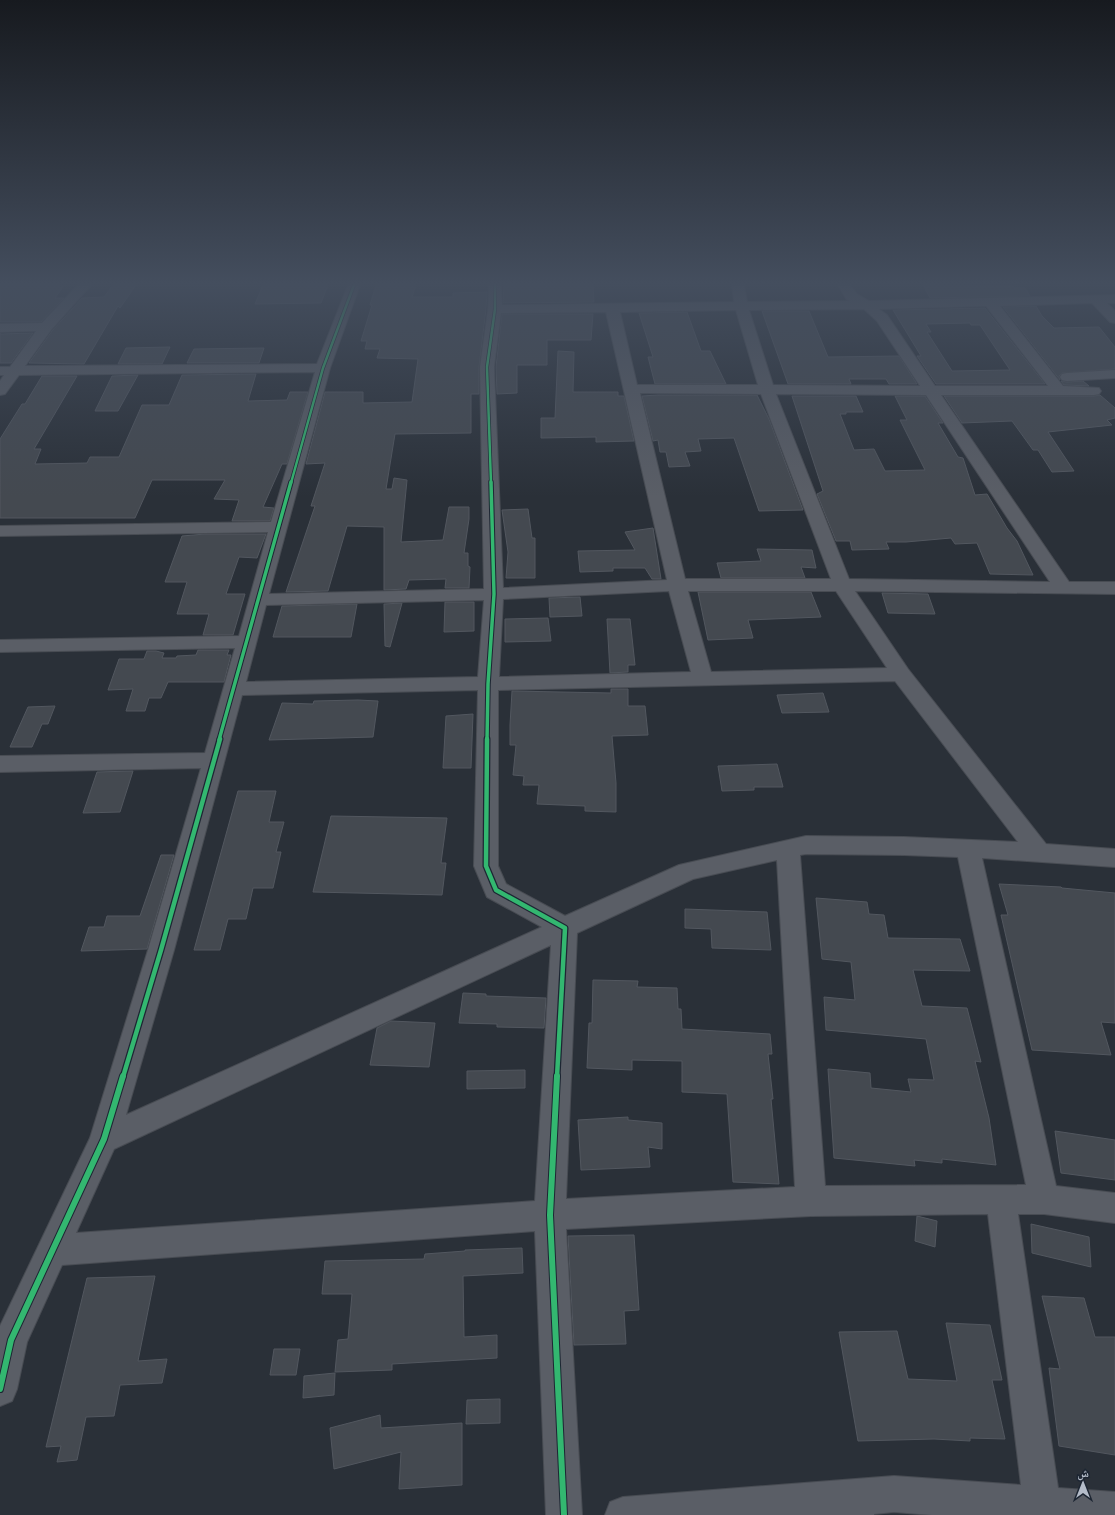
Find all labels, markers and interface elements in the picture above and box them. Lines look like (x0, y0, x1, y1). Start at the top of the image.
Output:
north arrow (1063, 1463, 1103, 1503)
text: ش (1077, 1466, 1089, 1481)

